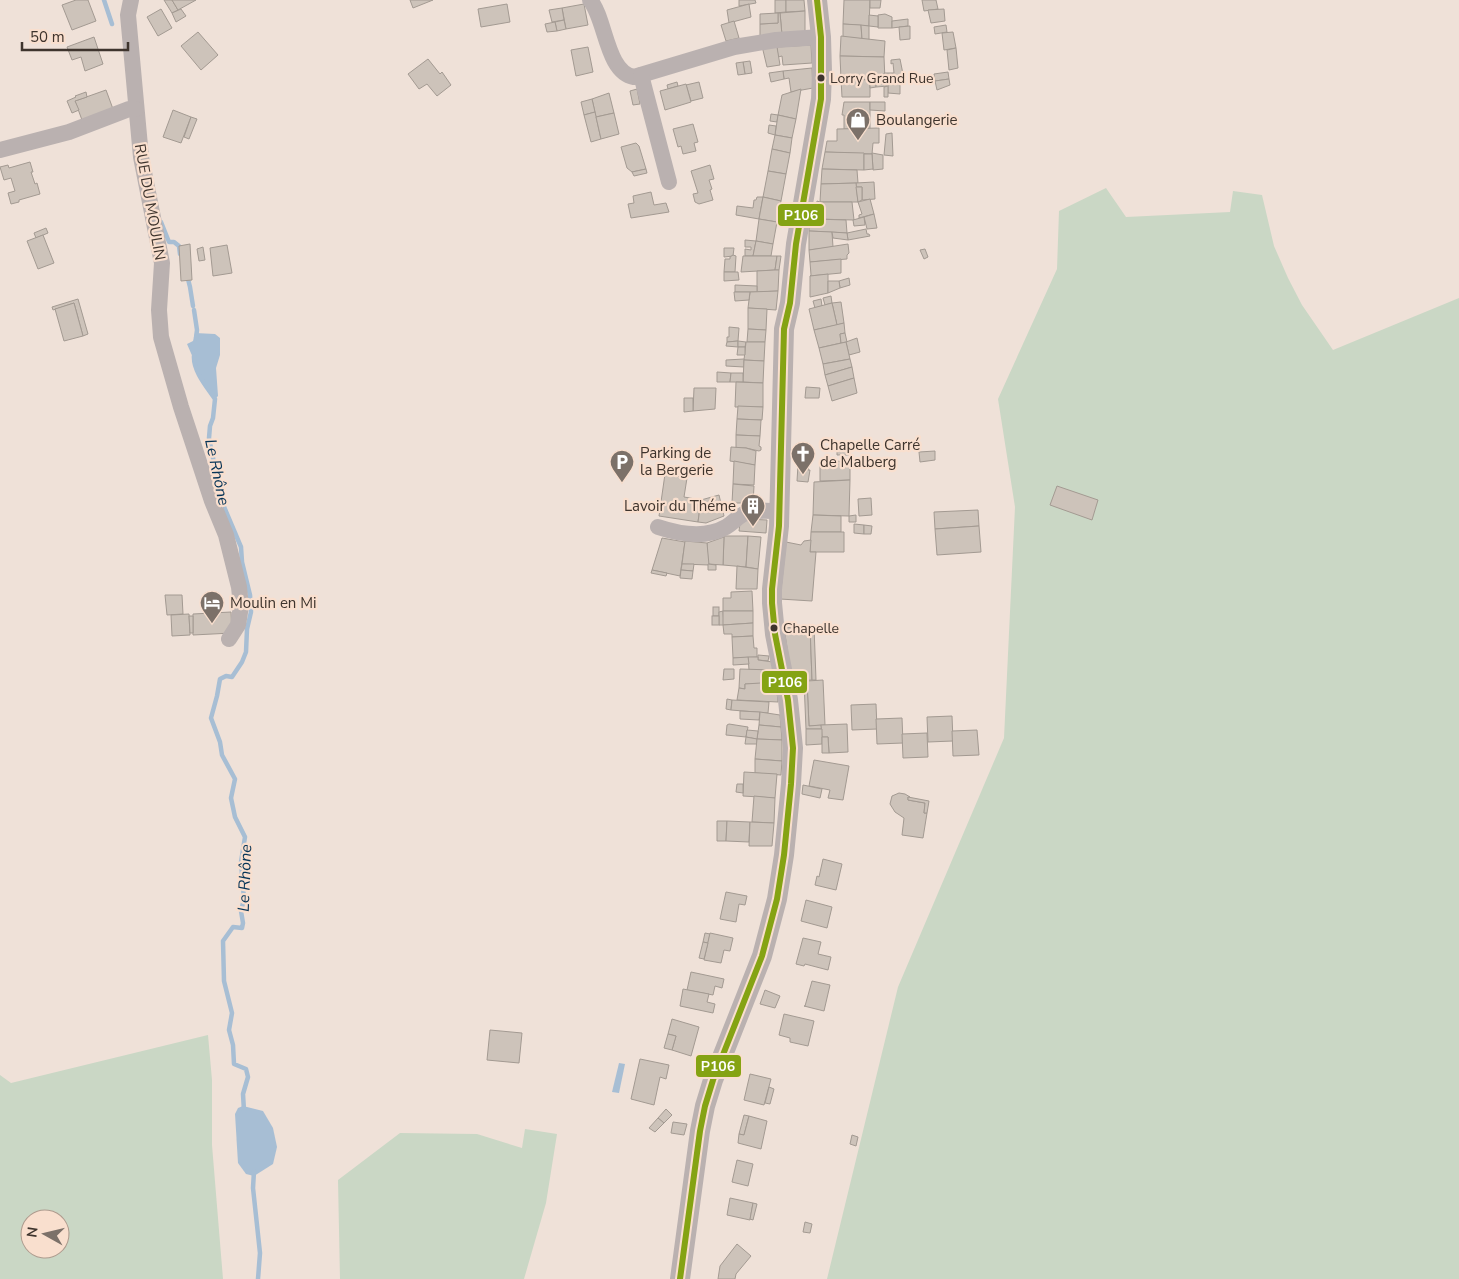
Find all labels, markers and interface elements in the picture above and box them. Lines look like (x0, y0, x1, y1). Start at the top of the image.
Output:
scale bar (22, 20, 129, 52)
text: 50 m (30, 27, 65, 47)
place label: Lorry Grand Rue (830, 69, 933, 88)
marker: Lorry Grand Rue (816, 73, 826, 83)
shop icon: Boulangerie (845, 107, 871, 141)
place label: Boulangerie (876, 110, 957, 130)
street label: RUE DU MOULIN (130, 142, 170, 262)
line badge: P106 (777, 203, 825, 227)
text: P106 (784, 206, 818, 225)
place label: Chapelle Carré de Malberg (820, 435, 920, 472)
water label: Le Rhône (199, 437, 235, 508)
church icon: Chapelle Carré de Malberg (790, 441, 816, 475)
place label: Parking de la Bergerie (640, 443, 713, 480)
parking icon: Parking de la Bergerie (609, 449, 635, 483)
building icon: Lavoir du Théme (740, 493, 766, 527)
place label: Lavoir du Théme (624, 496, 736, 516)
hotel icon: Moulin en Mi (199, 590, 225, 624)
place label: Moulin en Mi (230, 593, 317, 613)
place label: Chapelle (783, 619, 839, 638)
marker: Chapelle (769, 623, 779, 633)
line badge: P106 (761, 670, 808, 694)
text: P106 (768, 673, 802, 692)
water label: Le Rhône (233, 843, 257, 912)
line badge: P106 (695, 1054, 742, 1078)
text: P106 (701, 1057, 735, 1076)
north arrow (20, 1209, 70, 1259)
text: N (22, 1226, 43, 1239)

